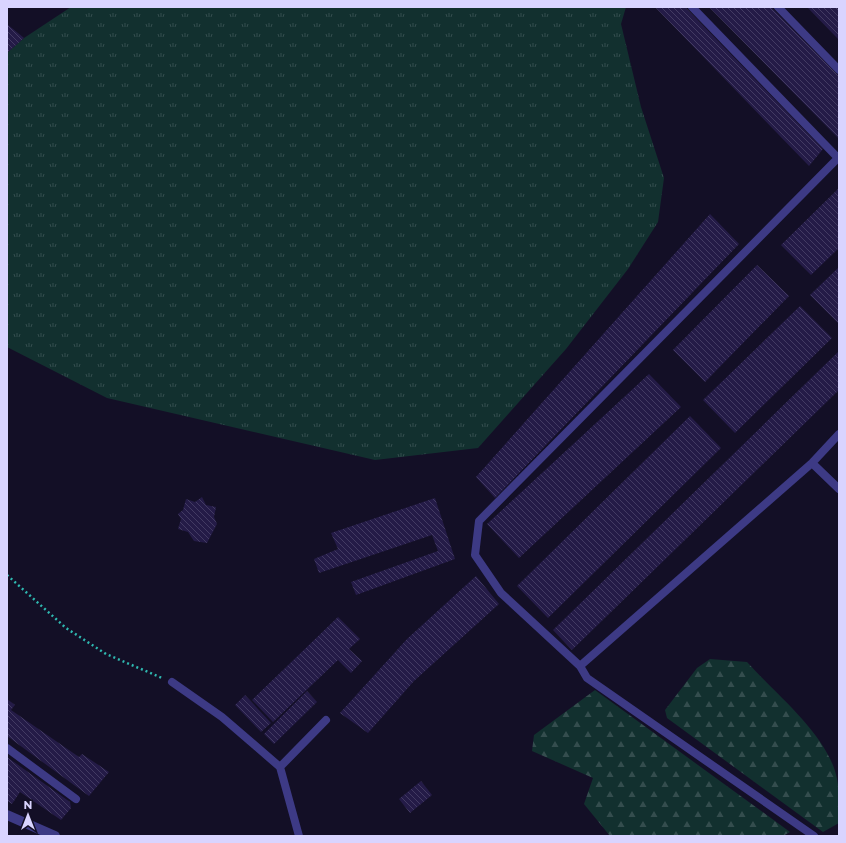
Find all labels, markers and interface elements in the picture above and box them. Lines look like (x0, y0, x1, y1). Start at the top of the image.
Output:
north arrow (8, 795, 48, 835)
text: N (24, 798, 32, 812)

